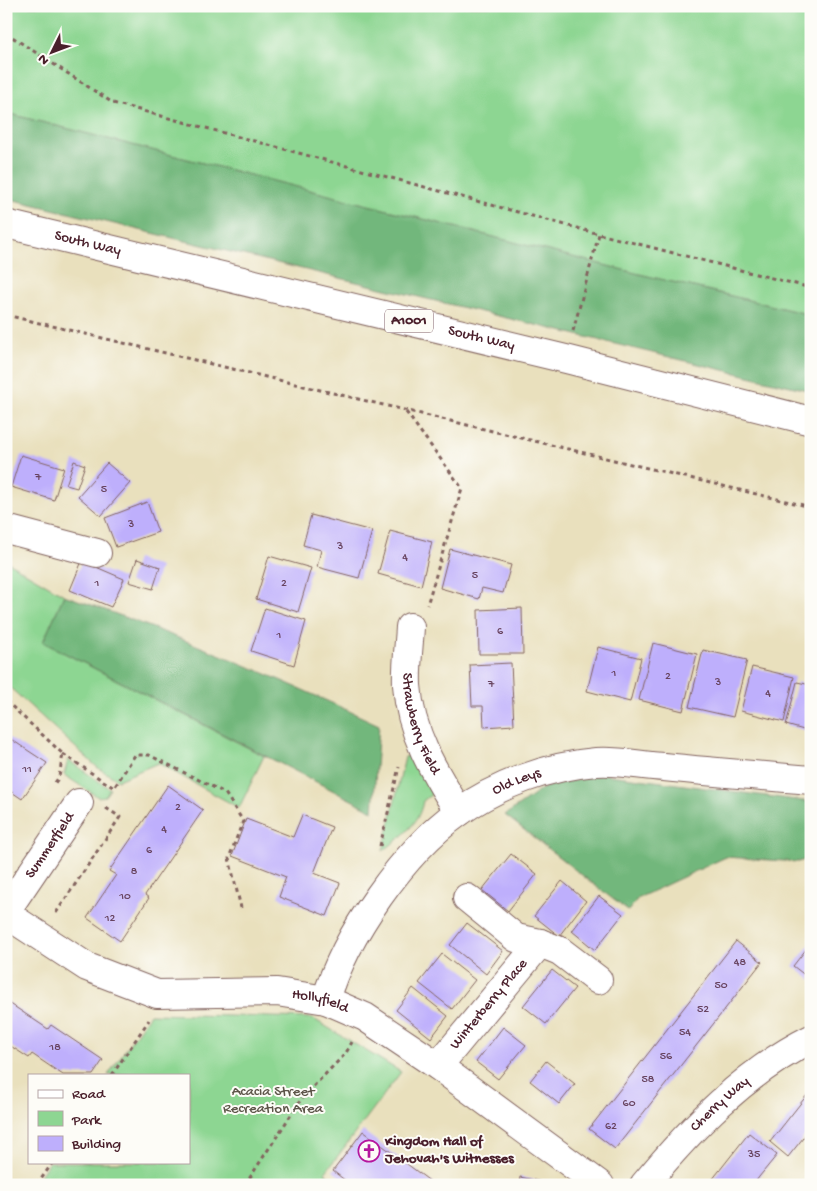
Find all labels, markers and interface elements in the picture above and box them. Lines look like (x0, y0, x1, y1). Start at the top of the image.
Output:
north arrow (28, 28, 78, 78)
text: N (35, 50, 54, 68)
street label: South Way (52, 227, 123, 261)
road number: A1001 (385, 310, 433, 332)
street label: South Way (446, 322, 517, 355)
house number: 7 (34, 471, 42, 485)
house number: 5 (101, 483, 107, 497)
house number: 3 (127, 518, 134, 532)
house number: 3 (336, 540, 343, 554)
house number: 4 (402, 551, 408, 565)
house number: 5 (472, 569, 478, 583)
house number: 1 (94, 577, 100, 591)
house number: 2 (281, 577, 287, 591)
house number: 6 (497, 625, 504, 639)
house number: 1 (276, 629, 282, 643)
house number: 1 (611, 667, 617, 681)
house number: 2 (665, 670, 671, 684)
street label: Strawberry Field (398, 673, 444, 779)
house number: 3 (714, 676, 721, 690)
house number: 7 (487, 678, 495, 692)
house number: 4 (765, 687, 771, 701)
house number: 11 (21, 763, 32, 777)
street label: Old Leys (489, 764, 544, 800)
house number: 2 (175, 801, 181, 815)
street label: Summerfield (21, 808, 80, 882)
house number: 4 (161, 823, 167, 837)
house number: 6 (146, 844, 153, 858)
house number: 8 (131, 865, 138, 879)
house number: 10 (118, 890, 131, 904)
house number: 12 (104, 912, 115, 926)
street label: Winterberry Place (446, 955, 532, 1053)
house number: 48 (734, 956, 747, 970)
house number: 50 (714, 979, 728, 993)
street label: Hollyfield (290, 986, 352, 1018)
house number: 52 (697, 1003, 709, 1017)
house number: 54 (679, 1026, 691, 1040)
house number: 18 (48, 1041, 61, 1055)
house number: 56 (660, 1050, 673, 1064)
street label: Cherry Way (687, 1072, 754, 1136)
house number: 58 (642, 1073, 655, 1087)
legend (28, 1074, 190, 1164)
park label: Acacia Street Recreation Area (223, 1083, 324, 1118)
text: Road (72, 1086, 106, 1104)
house number: 60 (623, 1097, 636, 1111)
text: Park (71, 1112, 102, 1130)
house number: 62 (605, 1120, 617, 1134)
place label: Kingdom Hall of Jehovah's Witnesses (384, 1133, 515, 1168)
text: Building (71, 1136, 121, 1154)
church icon: Kingdom Hall of Jehovah's Witnesses (357, 1139, 381, 1163)
house number: 35 (747, 1148, 760, 1162)

